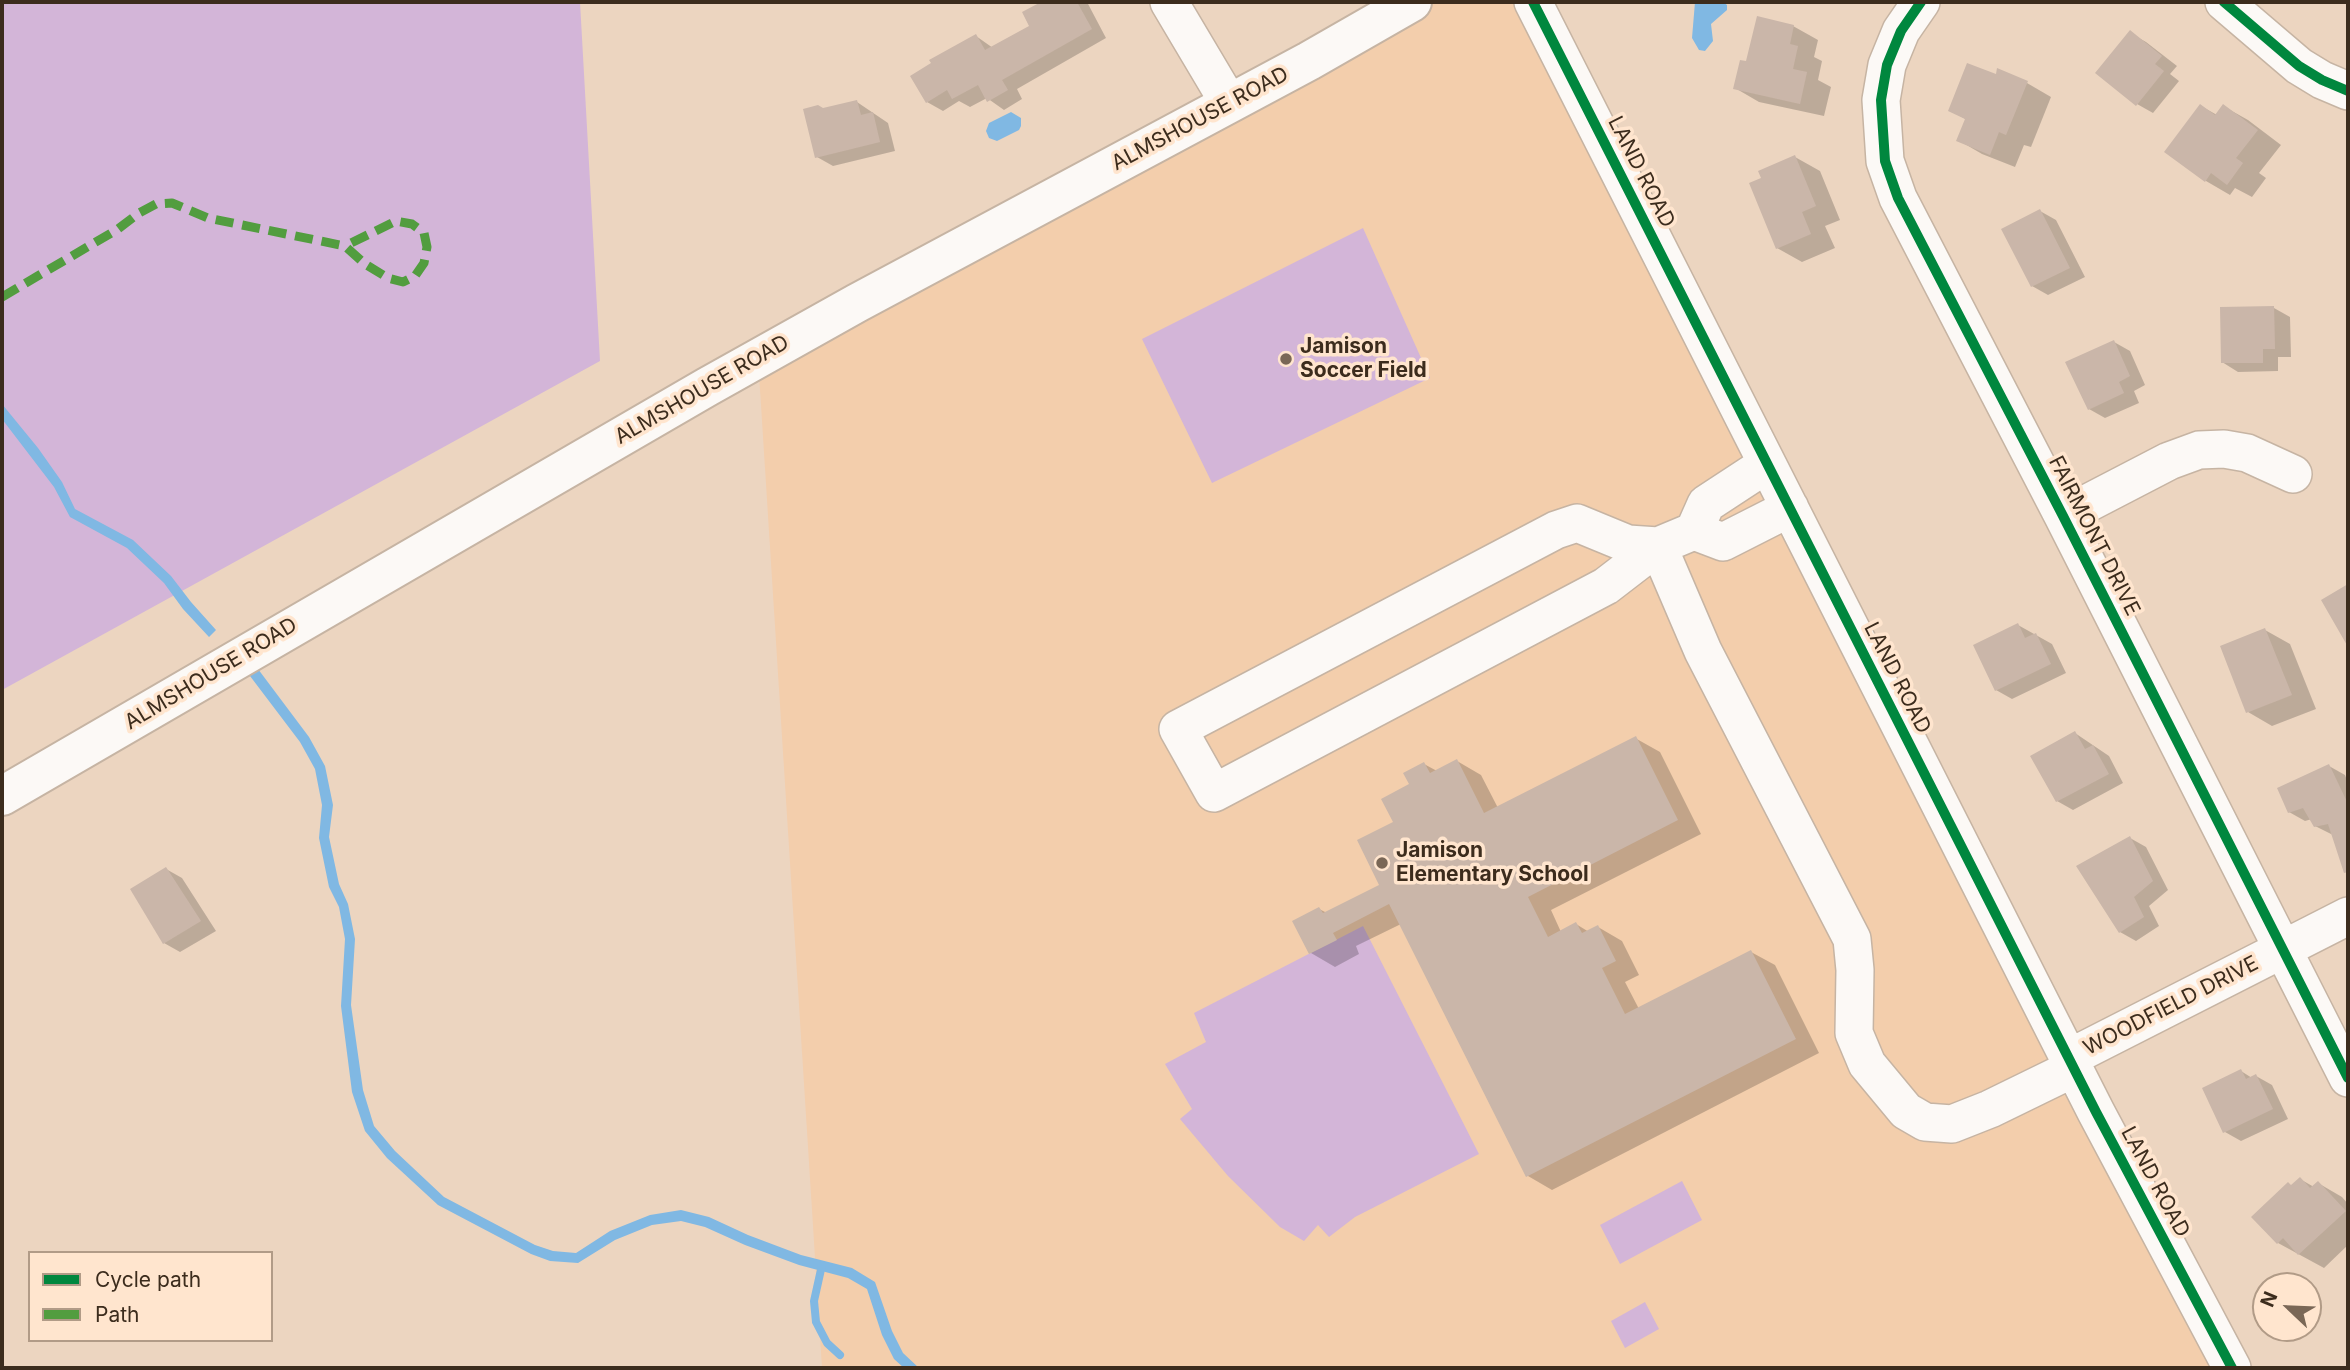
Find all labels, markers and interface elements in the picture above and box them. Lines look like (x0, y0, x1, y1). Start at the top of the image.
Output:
street label: ALMSHOUSE ROAD (1107, 62, 1293, 176)
street label: LAND ROAD (1602, 112, 1680, 232)
street label: ALMSHOUSE ROAD (611, 330, 793, 450)
place label: Jamison Soccer Field (1300, 334, 1427, 384)
marker: Jamison Soccer Field (1278, 351, 1294, 367)
street label: FAIRMONT DRIVE (2043, 452, 2145, 620)
street label: ALMSHOUSE ROAD (120, 613, 302, 735)
street label: LAND ROAD (1858, 618, 1936, 738)
place label: Jamison Elementary School (1396, 838, 1589, 888)
marker: Jamison Elementary School (1374, 855, 1390, 871)
street label: WOODFIELD DRIVE (2079, 951, 2263, 1061)
street label: LAND ROAD (2115, 1122, 2195, 1242)
legend (28, 1251, 273, 1342)
text: Cycle path (95, 1267, 201, 1292)
north arrow (2252, 1272, 2322, 1342)
text: N (2256, 1288, 2282, 1311)
text: Path (95, 1302, 140, 1327)

